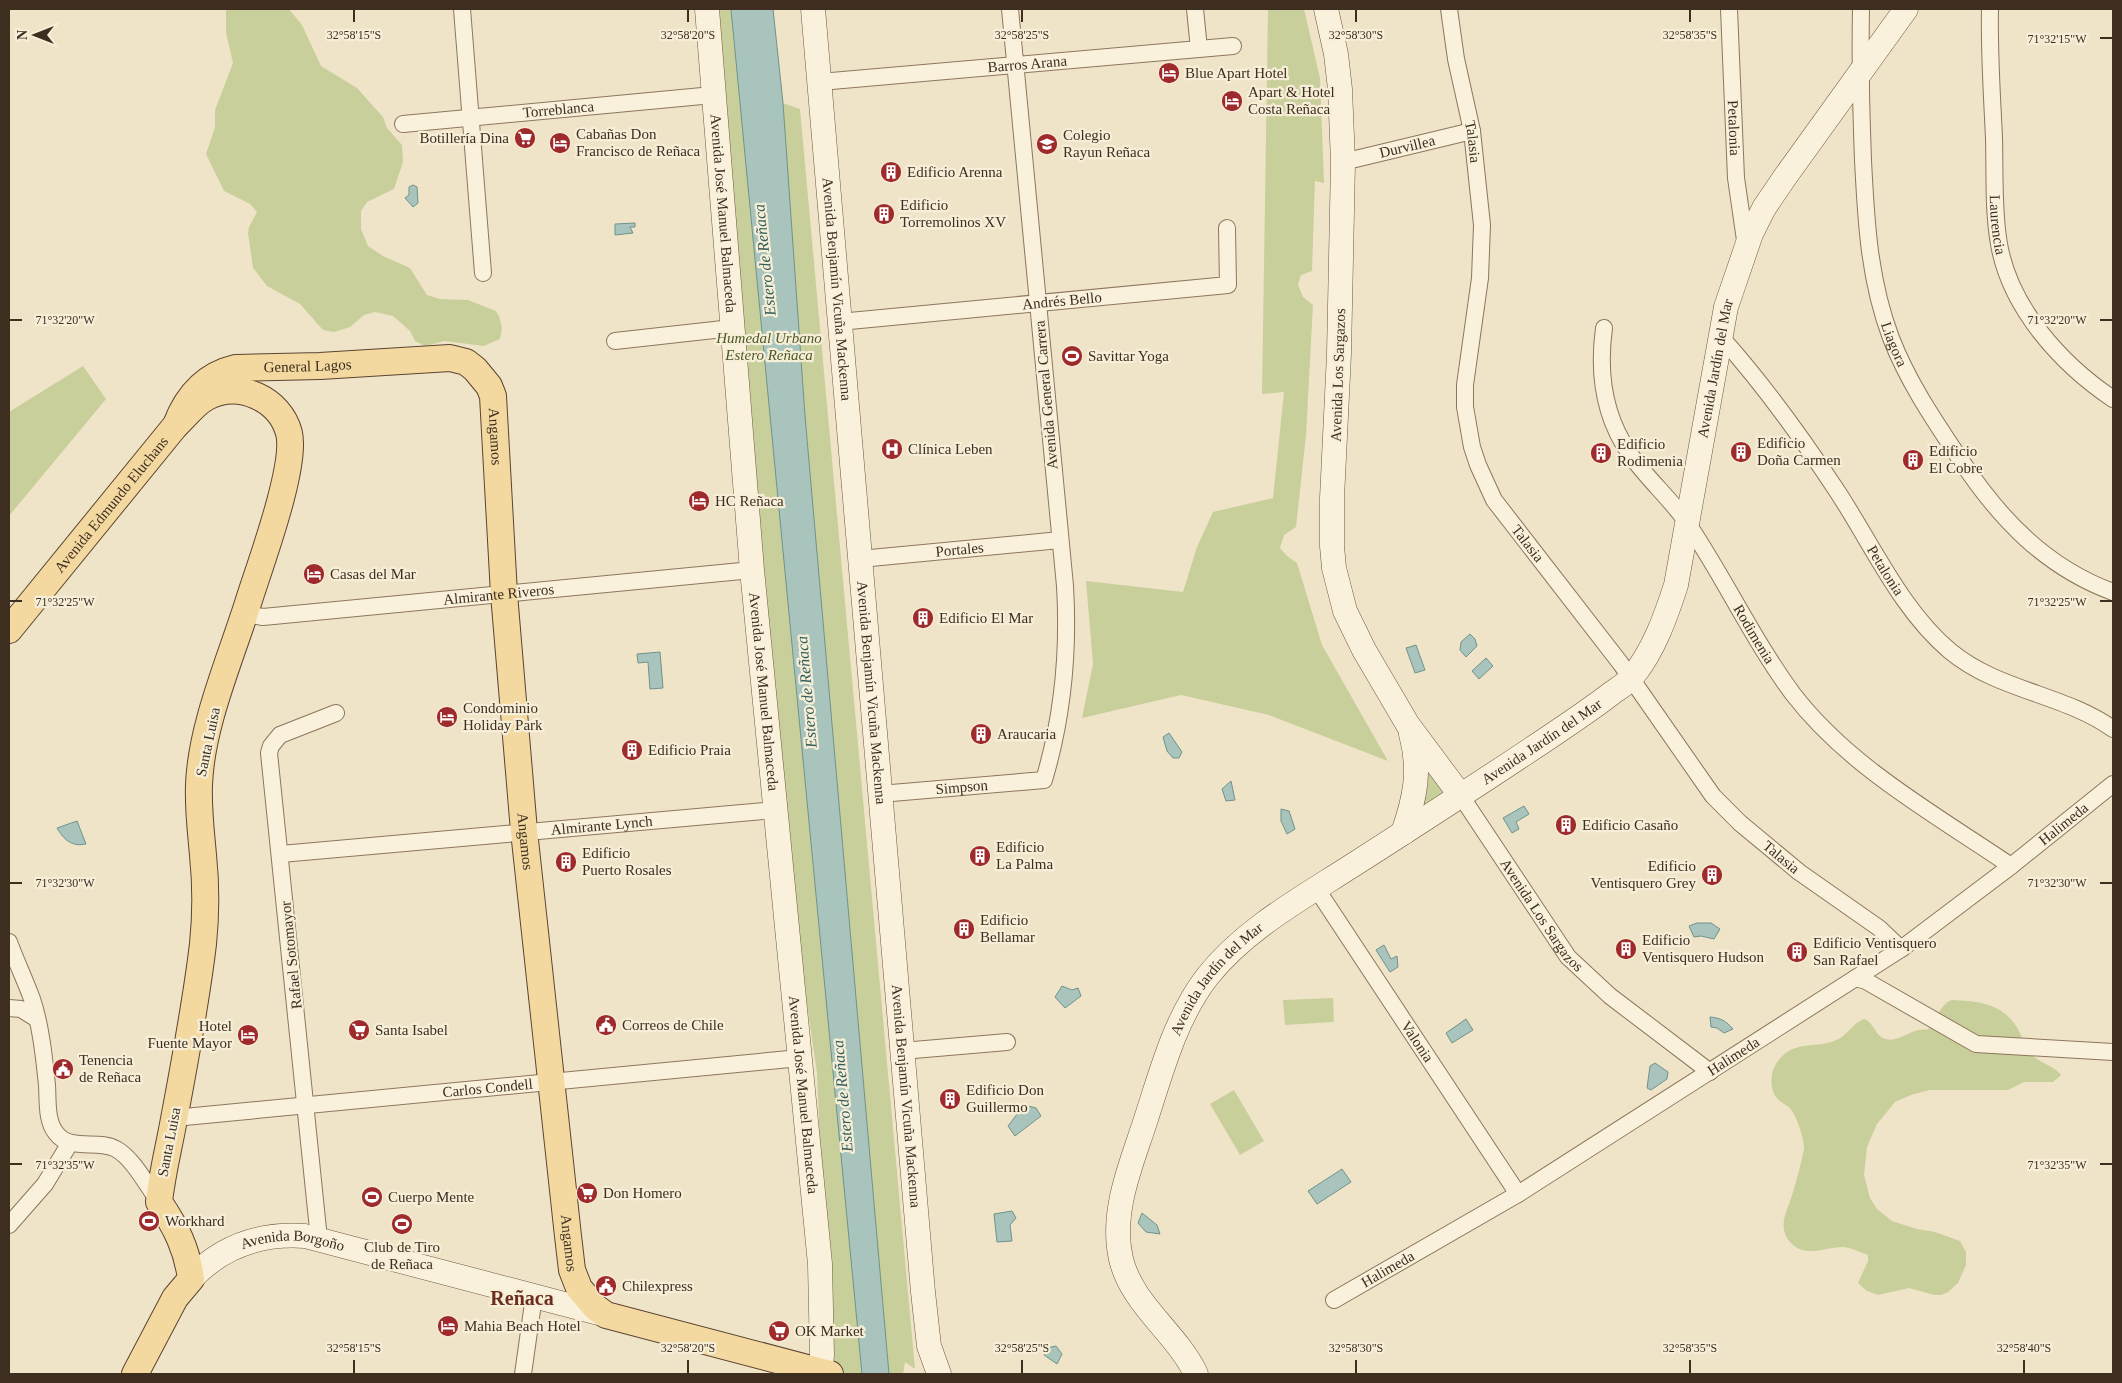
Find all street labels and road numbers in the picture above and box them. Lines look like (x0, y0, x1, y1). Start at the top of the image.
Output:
street label: Barros Arana (987, 52, 1068, 75)
street label: Torreblanca (522, 98, 595, 121)
street label: Petalonia (1725, 100, 1743, 156)
street label: Avenida José Manuel Balmaceda (707, 113, 739, 314)
street label: Talasia (1462, 119, 1483, 164)
street label: Durvillea (1378, 132, 1437, 161)
street label: Avenida Benjamín Vicuña Mackenna (819, 177, 855, 402)
street label: Laurencia (1987, 195, 2009, 257)
street label: Andrés Bello (1022, 289, 1102, 313)
street label: Avenida Jardín del Mar (1695, 297, 1736, 439)
street label: Avenida Los Sargazos (1328, 308, 1348, 442)
street label: Avenida General Carrera (1031, 319, 1060, 470)
street label: Liagora (1878, 320, 1911, 370)
street label: General Lagos (263, 356, 352, 375)
street label: Angamos (486, 407, 505, 466)
street label: Avenida Edmundo Eluchans (51, 433, 172, 576)
street label: Talasia (1508, 522, 1547, 565)
street label: Portales (935, 539, 985, 560)
street label: Petalonia (1864, 543, 1907, 599)
street label: Avenida Benjamín Vicuña Mackenna (854, 580, 889, 805)
street label: Almirante Riveros (442, 581, 555, 608)
street label: Avenida José Manuel Balmaceda (746, 592, 782, 792)
street label: Rodimenia (1730, 602, 1778, 667)
street label: Avenida Jardín del Mar (1479, 696, 1605, 788)
street label: Santa Luisa (193, 706, 223, 778)
street label: Simpson (935, 777, 989, 797)
street label: Halimeda (2036, 799, 2091, 848)
street label: Angamos (514, 812, 536, 871)
street label: Almirante Lynch (550, 813, 654, 838)
street label: Talasia (1760, 838, 1803, 877)
street label: Avenida Los Sargazos (1497, 856, 1586, 975)
street label: Rafael Sotomayor (277, 900, 305, 1010)
street label: Avenida Jardín del Mar (1167, 919, 1266, 1038)
street label: Avenida Benjamín Vicuña Mackenna (889, 984, 924, 1209)
street label: Avenida José Manuel Balmaceda (786, 995, 821, 1195)
street label: Valonia (1398, 1018, 1437, 1065)
street label: Halimeda (1704, 1034, 1763, 1079)
street label: Carlos Condell (442, 1076, 533, 1100)
street label: Santa Luisa (154, 1106, 184, 1178)
street label: Angamos (558, 1214, 580, 1273)
street label: Avenida Borgoño (238, 1228, 346, 1254)
street label: Halimeda (1358, 1247, 1417, 1291)

